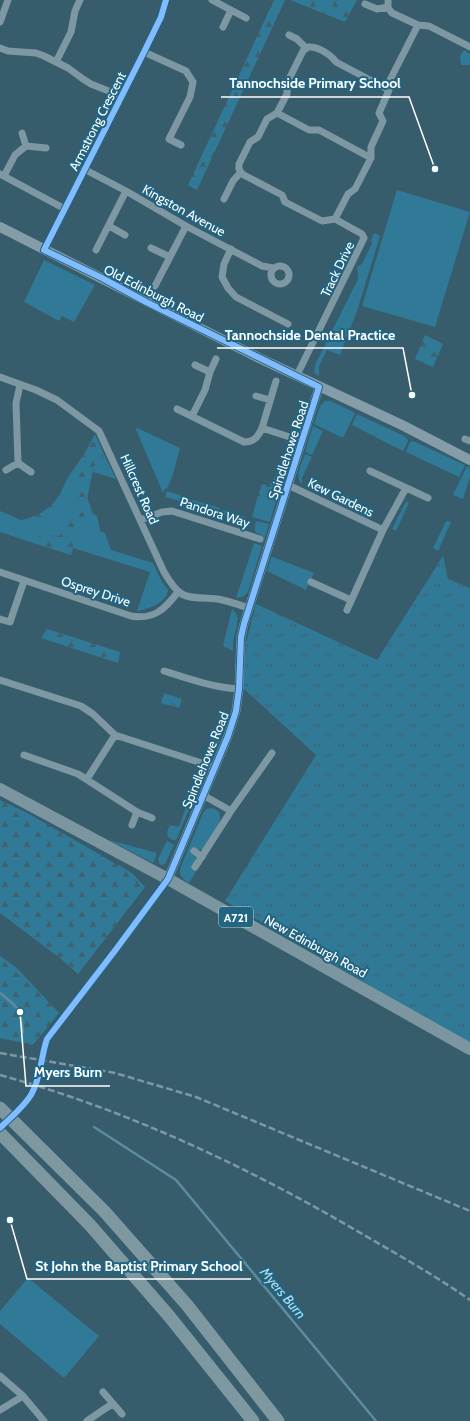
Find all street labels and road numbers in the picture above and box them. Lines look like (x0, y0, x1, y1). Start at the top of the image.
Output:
street label: Armstrong Crescent (65, 68, 129, 173)
street label: Kingston Avenue (140, 181, 229, 240)
street label: Track Drive (317, 238, 357, 299)
street label: Old Edinburgh Road (101, 261, 207, 325)
street label: Spindlehowe Road (264, 399, 312, 501)
street label: Hillcrest Road (117, 451, 163, 527)
street label: Kew Gardens (305, 474, 377, 520)
street label: Pandora Way (178, 493, 252, 531)
street label: Osprey Drive (59, 572, 133, 610)
street label: Spindlehowe Road (178, 709, 232, 811)
road number: A721 (219, 907, 253, 927)
street label: New Edinburgh Road (262, 911, 370, 981)

